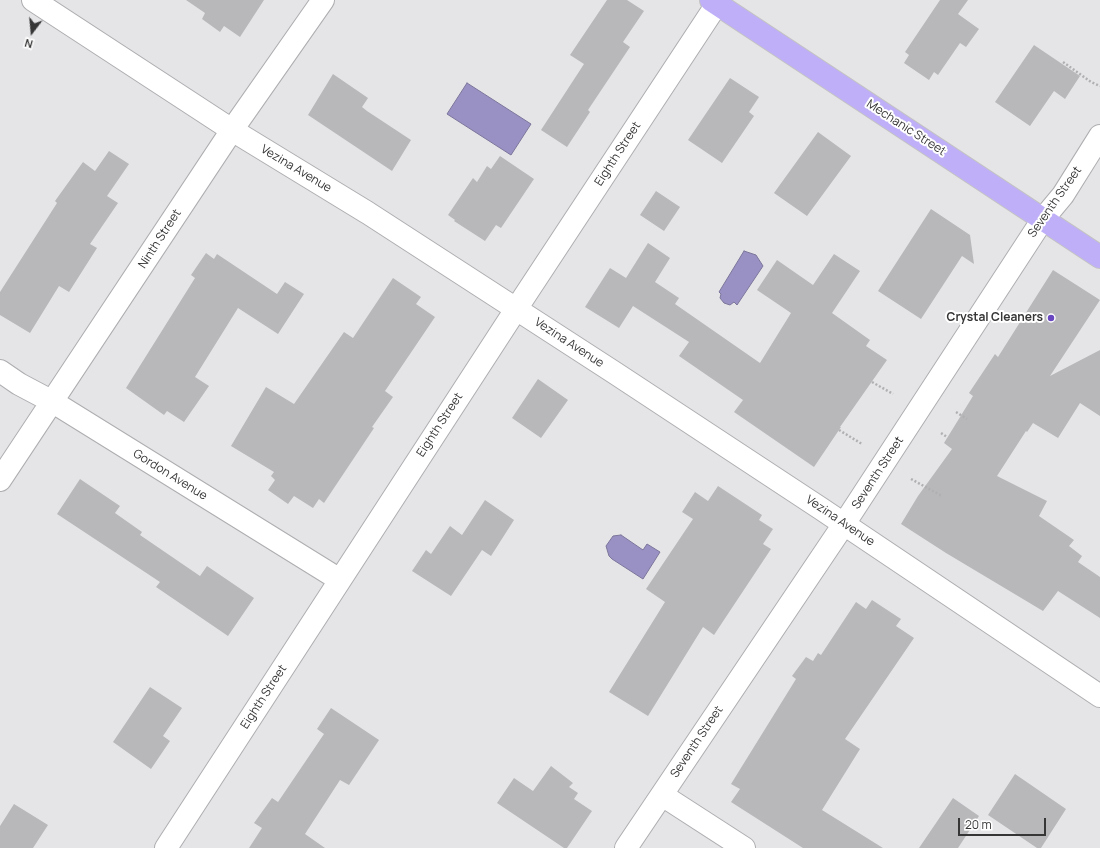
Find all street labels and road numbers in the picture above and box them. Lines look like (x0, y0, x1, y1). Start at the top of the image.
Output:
street label: Mechanic Street (864, 97, 948, 159)
street label: Eighth Street (592, 119, 644, 189)
street label: Vezina Avenue (258, 142, 334, 196)
street label: Seventh Street (1025, 164, 1085, 240)
street label: Ninth Street (136, 207, 184, 271)
street label: Vezina Avenue (532, 315, 606, 371)
street label: Eighth Street (414, 390, 466, 460)
street label: Seventh Street (849, 434, 907, 512)
street label: Gordon Avenue (130, 446, 210, 504)
street label: Vezina Avenue (803, 493, 877, 549)
street label: Eighth Street (238, 662, 290, 732)
street label: Seventh Street (668, 703, 726, 781)

